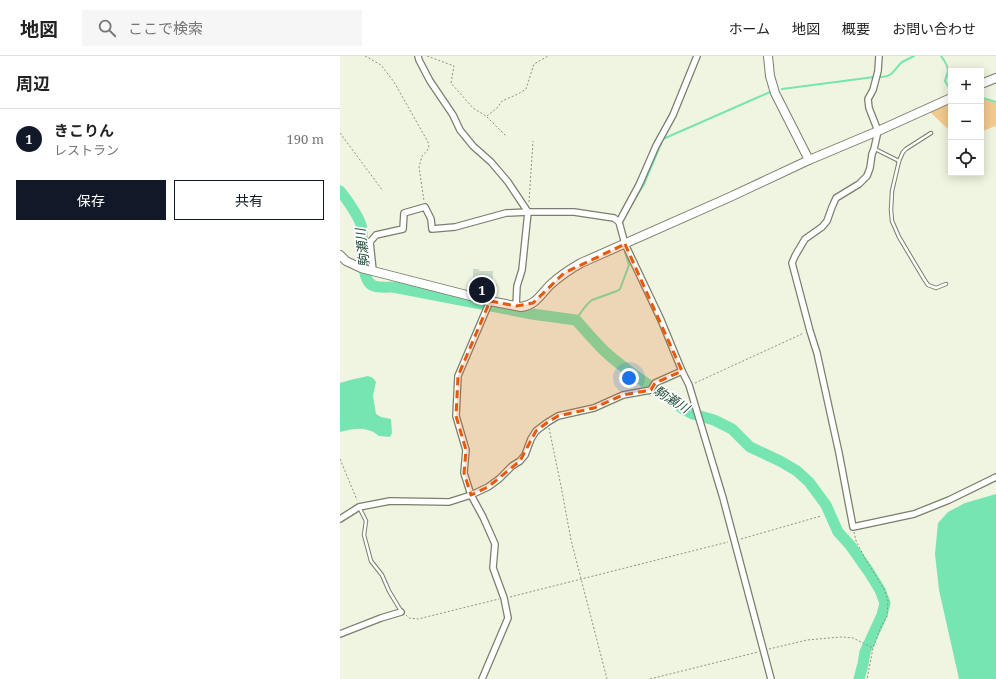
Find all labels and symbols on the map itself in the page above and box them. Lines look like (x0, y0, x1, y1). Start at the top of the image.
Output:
water label: 駒瀬川 (351, 226, 373, 268)
pin: 1 (469, 275, 495, 305)
your location (619, 368, 639, 388)
water label: 駒瀬川 (651, 381, 695, 418)

